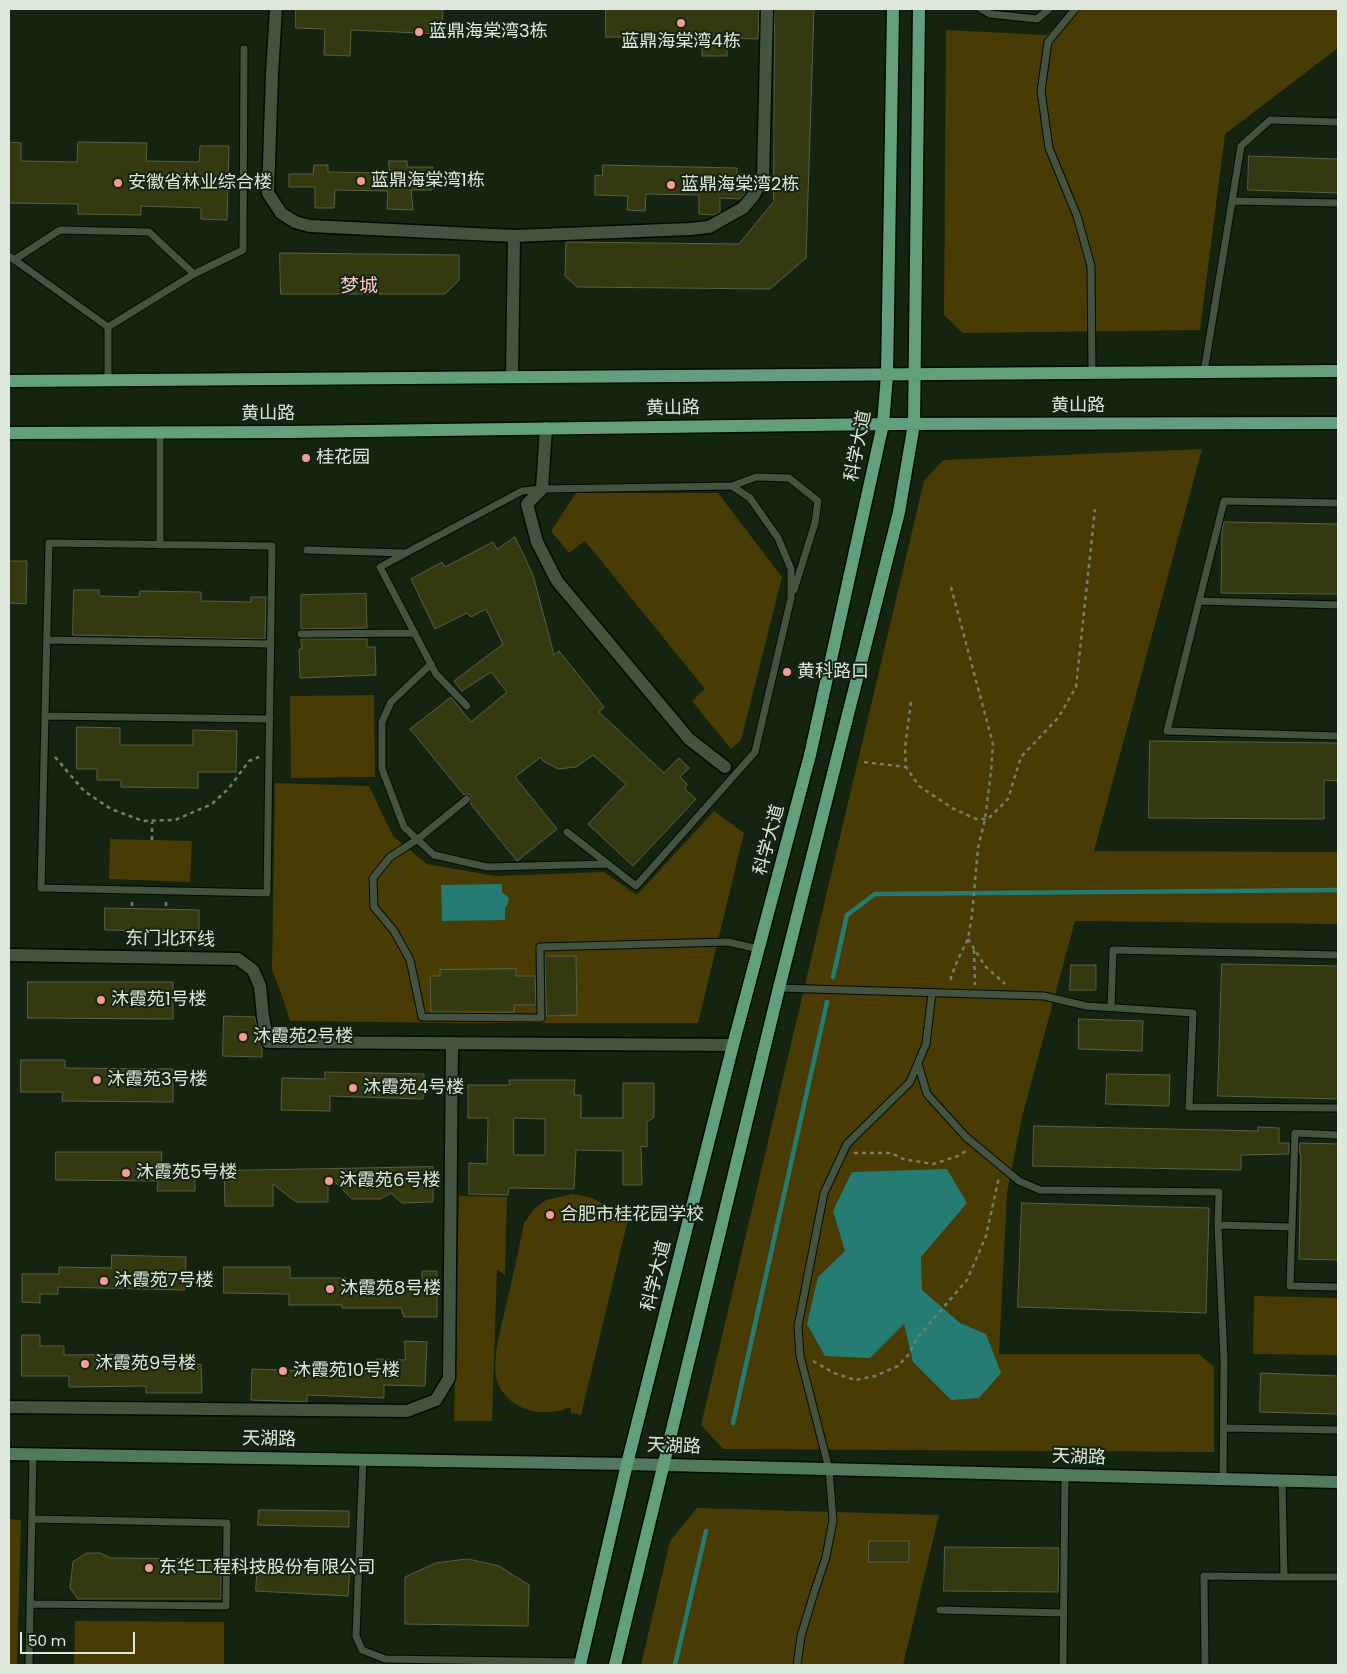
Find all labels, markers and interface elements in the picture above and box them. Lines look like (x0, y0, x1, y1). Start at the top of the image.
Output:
marker: 蓝鼎海棠湾4栋 (675, 17, 687, 29)
place label: 蓝鼎海棠湾3栋 (429, 21, 548, 43)
marker: 蓝鼎海棠湾3栋 (413, 26, 425, 38)
place label: 蓝鼎海棠湾4栋 (621, 31, 741, 53)
place label: 蓝鼎海棠湾1栋 (371, 170, 485, 192)
place label: 安徽省林业综合楼 (128, 172, 272, 194)
place label: 蓝鼎海棠湾2栋 (681, 174, 799, 196)
marker: 蓝鼎海棠湾1栋 (355, 175, 367, 187)
marker: 安徽省林业综合楼 (112, 177, 124, 189)
marker: 蓝鼎海棠湾2栋 (665, 179, 677, 191)
district label: 梦城 (340, 276, 378, 298)
street label: 黄山路 (1051, 395, 1105, 417)
street label: 黄山路 (646, 398, 700, 420)
street label: 黄山路 (241, 403, 295, 425)
street label: 科学大道 (842, 409, 876, 483)
place label: 桂花园 (316, 447, 370, 469)
marker: 桂花园 (300, 452, 312, 464)
place label: 黄科路口 (797, 661, 869, 683)
marker: 黄科路口 (781, 666, 793, 678)
street label: 科学大道 (750, 802, 790, 878)
street label: 东门北环线 (125, 928, 215, 952)
place label: 沐霞苑1号楼 (111, 989, 207, 1011)
marker: 沐霞苑1号楼 (95, 994, 107, 1006)
place label: 沐霞苑2号楼 (253, 1026, 353, 1048)
marker: 沐霞苑2号楼 (237, 1031, 249, 1043)
place label: 沐霞苑3号楼 (107, 1069, 208, 1091)
marker: 沐霞苑3号楼 (91, 1074, 103, 1086)
place label: 沐霞苑4号楼 (363, 1077, 464, 1099)
marker: 沐霞苑4号楼 (347, 1082, 359, 1094)
place label: 沐霞苑5号楼 (136, 1162, 237, 1184)
marker: 沐霞苑5号楼 (120, 1167, 132, 1179)
place label: 沐霞苑6号楼 (339, 1170, 440, 1192)
marker: 沐霞苑6号楼 (323, 1175, 335, 1187)
place label: 合肥市桂花园学校 (560, 1204, 704, 1226)
marker: 合肥市桂花园学校 (544, 1209, 556, 1221)
street label: 科学大道 (638, 1238, 676, 1314)
place label: 沐霞苑7号楼 (114, 1270, 214, 1292)
marker: 沐霞苑7号楼 (98, 1275, 110, 1287)
place label: 沐霞苑8号楼 (340, 1278, 441, 1300)
marker: 沐霞苑8号楼 (324, 1283, 336, 1295)
place label: 沐霞苑9号楼 (95, 1353, 196, 1375)
marker: 沐霞苑9号楼 (79, 1358, 91, 1370)
place label: 沐霞苑10号楼 (293, 1360, 400, 1382)
marker: 沐霞苑10号楼 (277, 1365, 289, 1377)
street label: 天湖路 (242, 1429, 296, 1451)
street label: 天湖路 (647, 1435, 701, 1459)
street label: 天湖路 (1052, 1446, 1106, 1470)
place label: 东华工程科技股份有限公司 (159, 1557, 375, 1579)
marker: 东华工程科技股份有限公司 (143, 1562, 155, 1574)
scale bar (22, 1622, 138, 1654)
text: 50 m (28, 1630, 66, 1651)

